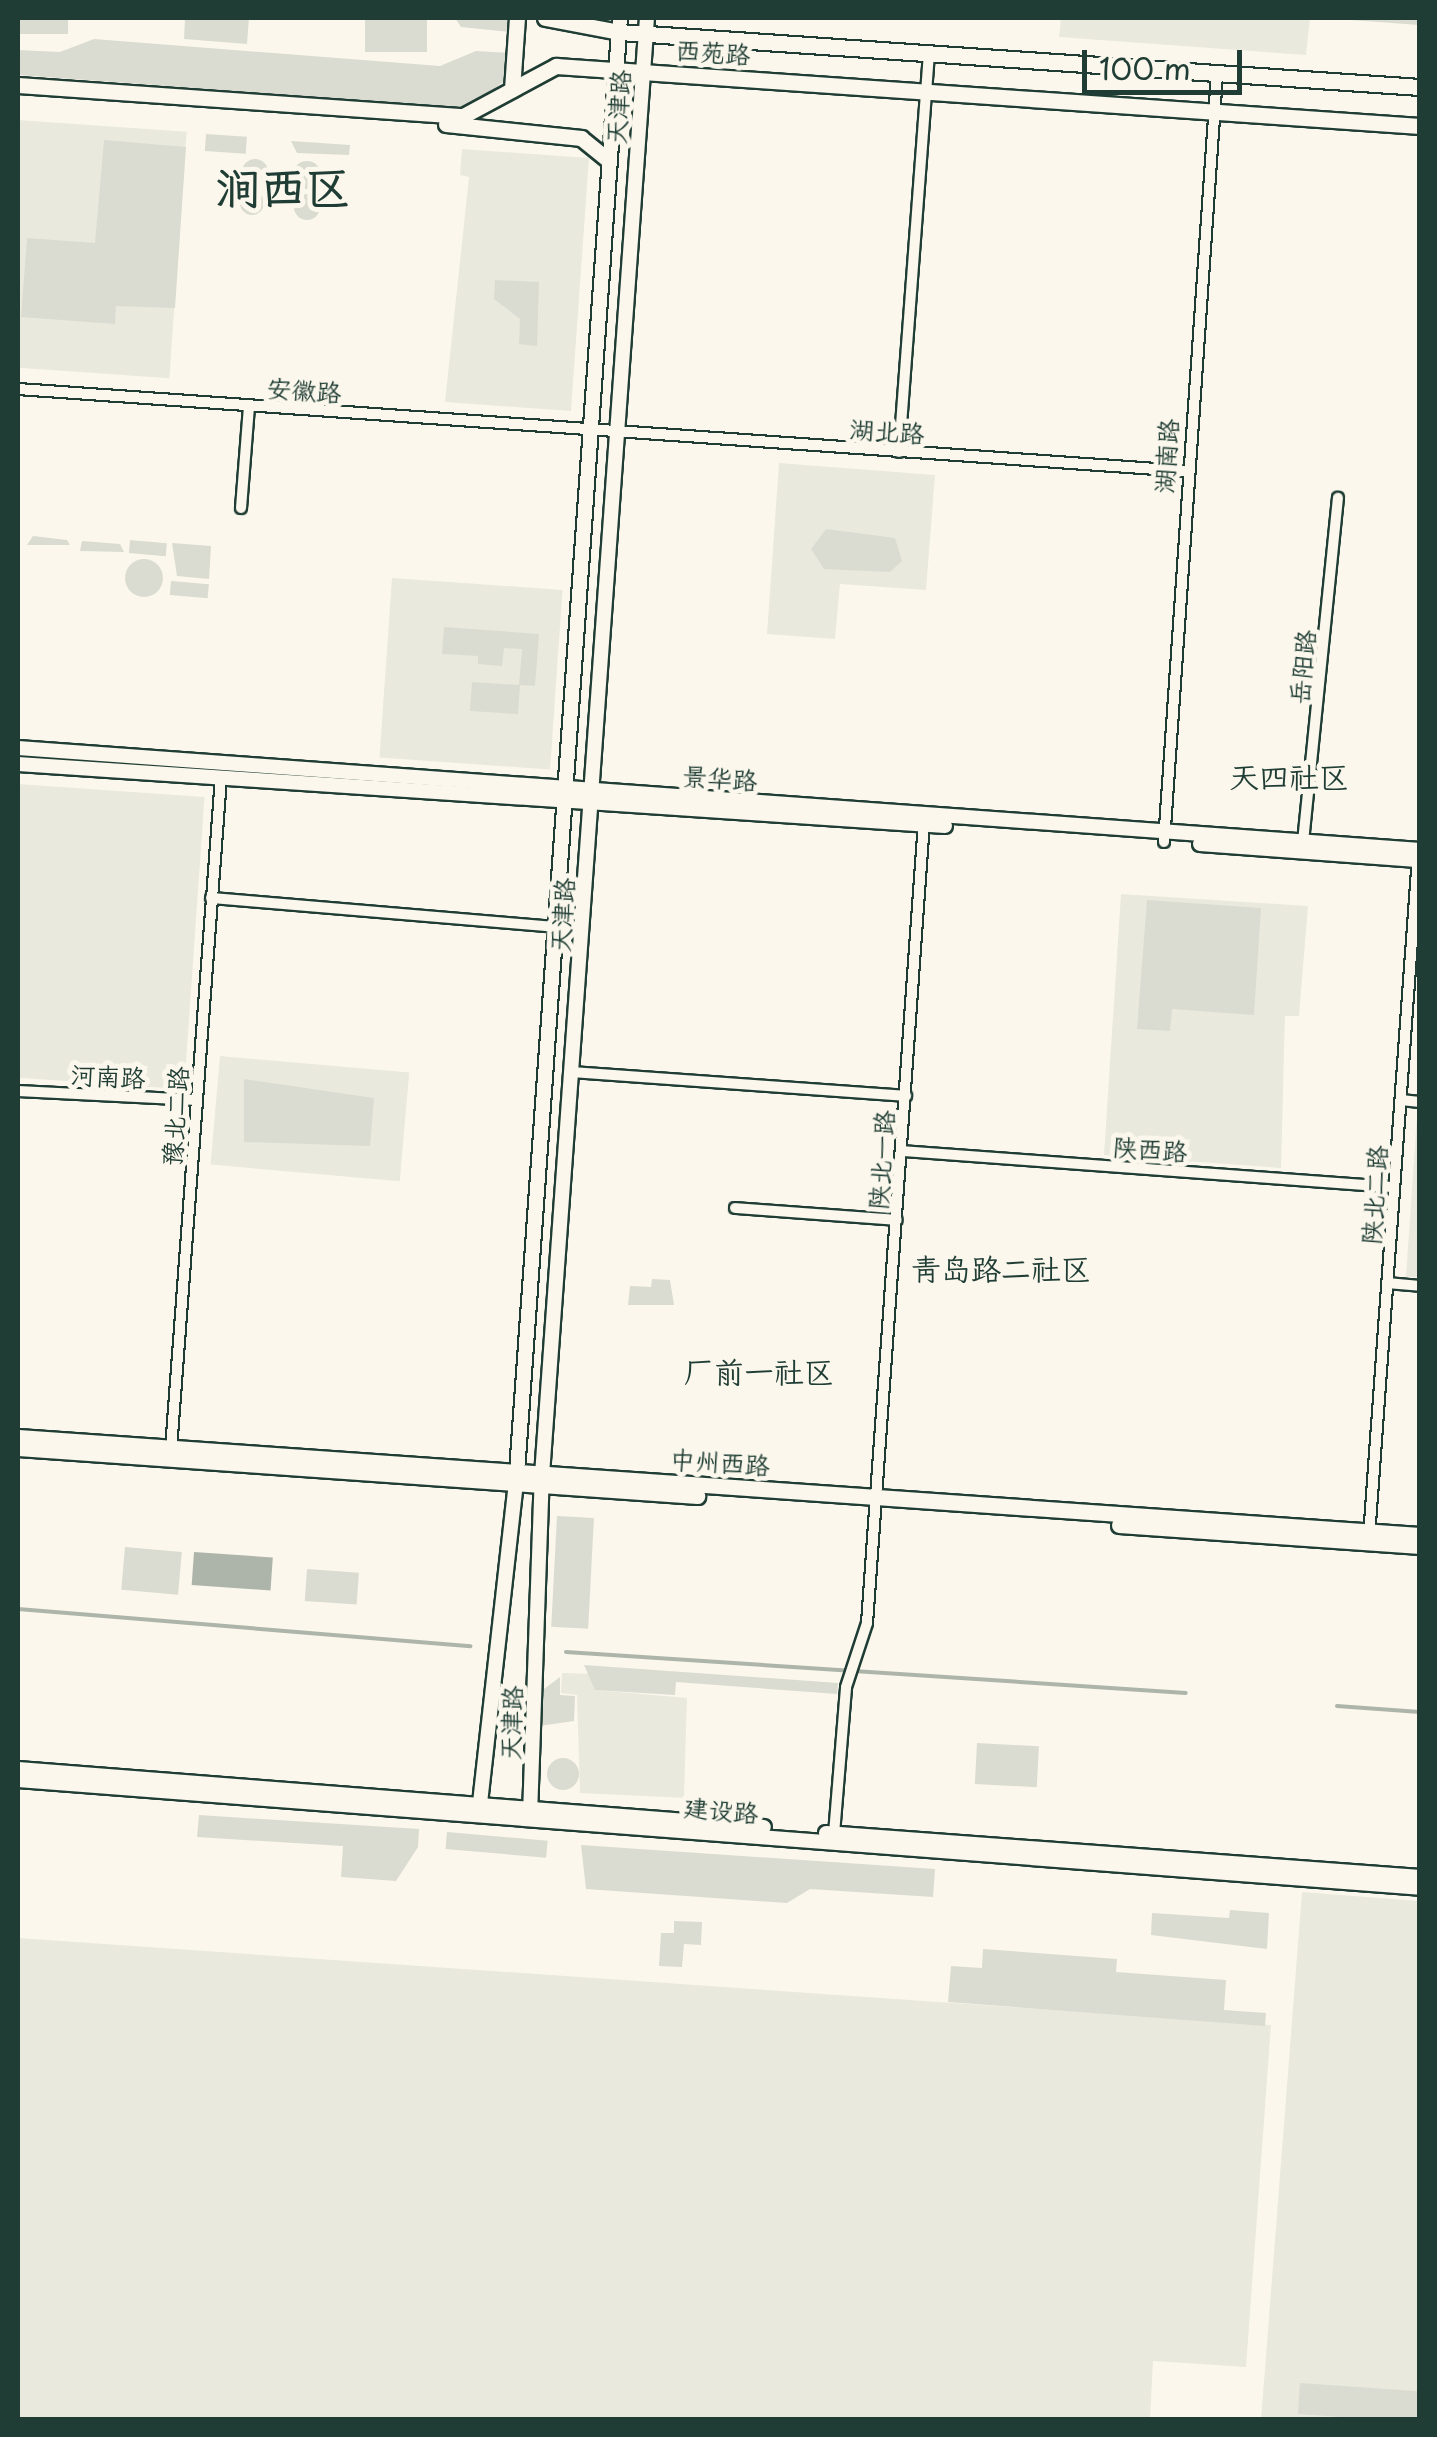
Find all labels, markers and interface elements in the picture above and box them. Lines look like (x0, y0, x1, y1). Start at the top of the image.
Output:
scale bar (1087, 30, 1247, 92)
street label: 西苑路 (675, 34, 751, 70)
text: 100 m (1099, 45, 1191, 90)
street label: 天津路 (600, 69, 636, 145)
district label: 涧西区 (216, 159, 350, 213)
street label: 安徽路 (266, 372, 342, 408)
street label: 湖北路 (849, 413, 925, 449)
street label: 湖南路 (1148, 418, 1184, 494)
street label: 岳阳路 (1283, 628, 1321, 706)
district label: 天四社区 (1229, 758, 1349, 794)
street label: 景华路 (682, 760, 758, 796)
street label: 天津路 (544, 877, 580, 953)
street label: 河南路 (70, 1059, 146, 1093)
street label: 豫北二路 (157, 1065, 193, 1167)
street label: 陕北一路 (863, 1109, 899, 1211)
street label: 陕西路 (1112, 1131, 1188, 1167)
street label: 陕北二路 (1356, 1144, 1392, 1246)
district label: 青岛路二社区 (911, 1250, 1091, 1286)
district label: 厂前一社区 (684, 1353, 834, 1389)
street label: 中州西路 (669, 1444, 771, 1480)
street label: 天津路 (495, 1685, 527, 1761)
street label: 建设路 (682, 1792, 760, 1828)

